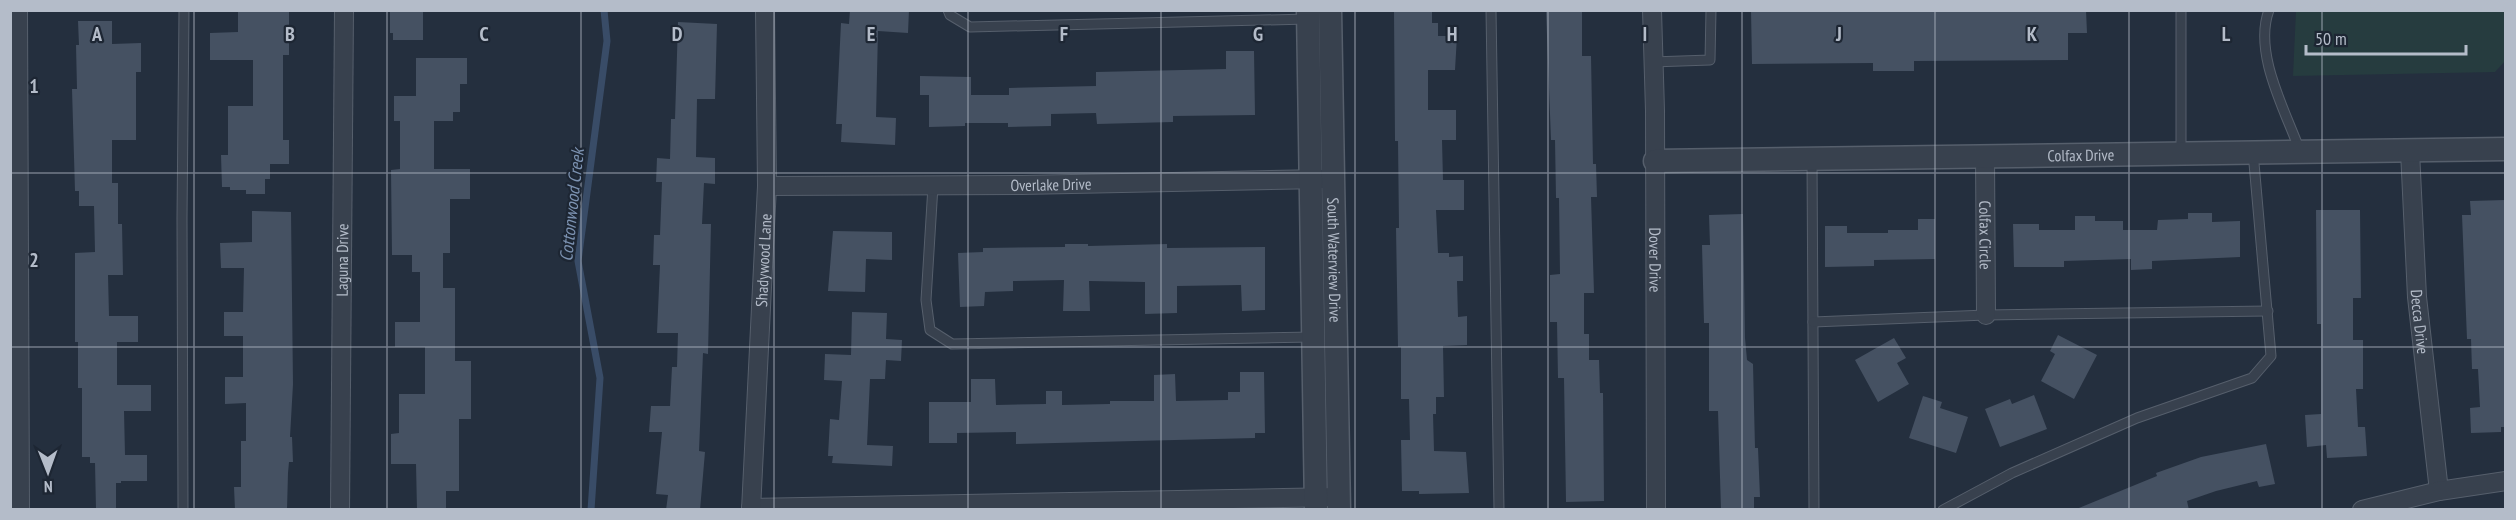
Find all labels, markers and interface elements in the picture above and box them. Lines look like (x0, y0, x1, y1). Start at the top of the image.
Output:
scale bar (2306, 18, 2466, 56)
text: A (91, 21, 103, 47)
text: B (285, 21, 295, 47)
text: C (479, 21, 489, 47)
text: D (672, 21, 683, 47)
text: E (867, 21, 875, 47)
text: F (1060, 21, 1068, 47)
text: G (1253, 21, 1263, 47)
text: H (1447, 21, 1457, 47)
text: I (1643, 21, 1647, 47)
text: J (1835, 21, 1842, 47)
text: K (2027, 21, 2038, 47)
text: L (2222, 21, 2231, 47)
text: 50 m (2315, 27, 2347, 50)
text: 1 (29, 73, 39, 99)
water label: Cottonwood Creek (554, 145, 589, 262)
street label: Colfax Drive (2047, 145, 2115, 165)
street label: Overlake Drive (1010, 174, 1092, 195)
street label: South Waterview Drive (1323, 197, 1346, 323)
street label: Colfax Circle (1975, 200, 1996, 270)
street label: Shadywood Lane (751, 213, 776, 307)
street label: Laguna Drive (332, 224, 352, 296)
street label: Dover Drive (1645, 227, 1665, 292)
text: 2 (29, 247, 39, 273)
street label: Decca Drive (2407, 289, 2433, 355)
north arrow (18, 442, 78, 502)
text: N (44, 477, 53, 497)

